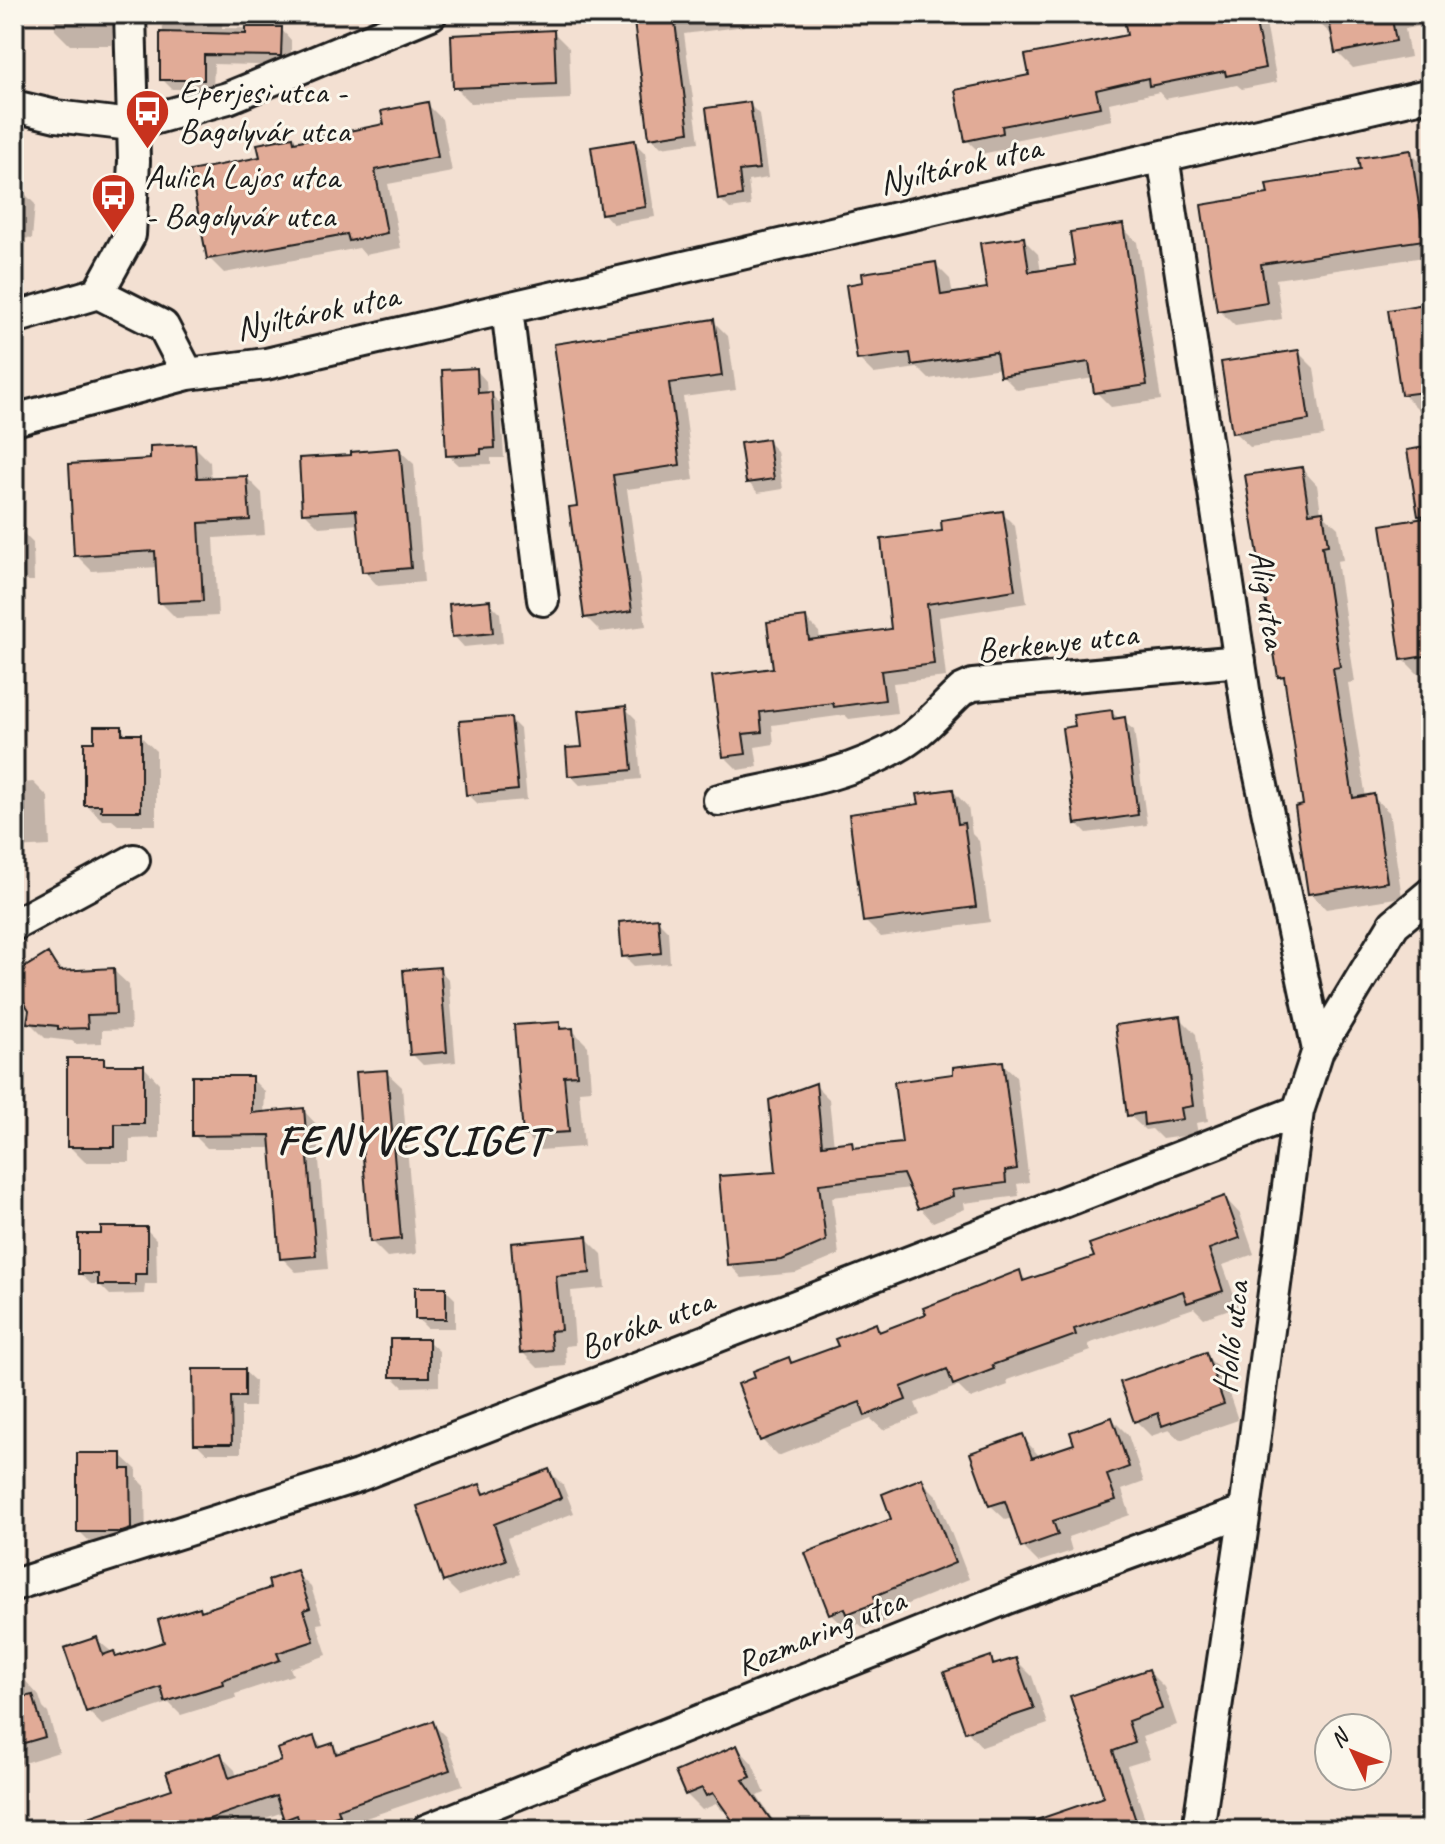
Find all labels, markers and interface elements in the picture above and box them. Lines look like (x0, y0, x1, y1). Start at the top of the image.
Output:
place label: Eperjesi utca - Bagolyvár utca (179, 70, 352, 152)
bus stop icon: Eperjesi utca - Bagolyvár utca (124, 87, 172, 150)
street label: Nyíltárok utca (875, 124, 1048, 204)
place label: Aulich Lajos utca - Bagolyvár utca (145, 155, 342, 237)
bus stop icon: Aulich Lajos utca - Bagolyvár utca (90, 172, 138, 235)
street label: Nyíltárok utca (232, 273, 405, 350)
street label: Alig utca (1240, 547, 1298, 655)
street label: Berkenye utca (975, 611, 1142, 671)
district label: FENYVESLIGET (277, 1114, 554, 1167)
street label: Holló utca (1202, 1276, 1259, 1395)
street label: Boróka utca (573, 1277, 722, 1369)
street label: Rozmaring utca (729, 1577, 913, 1685)
north arrow (1313, 1712, 1393, 1792)
text: N (1324, 1722, 1356, 1754)

